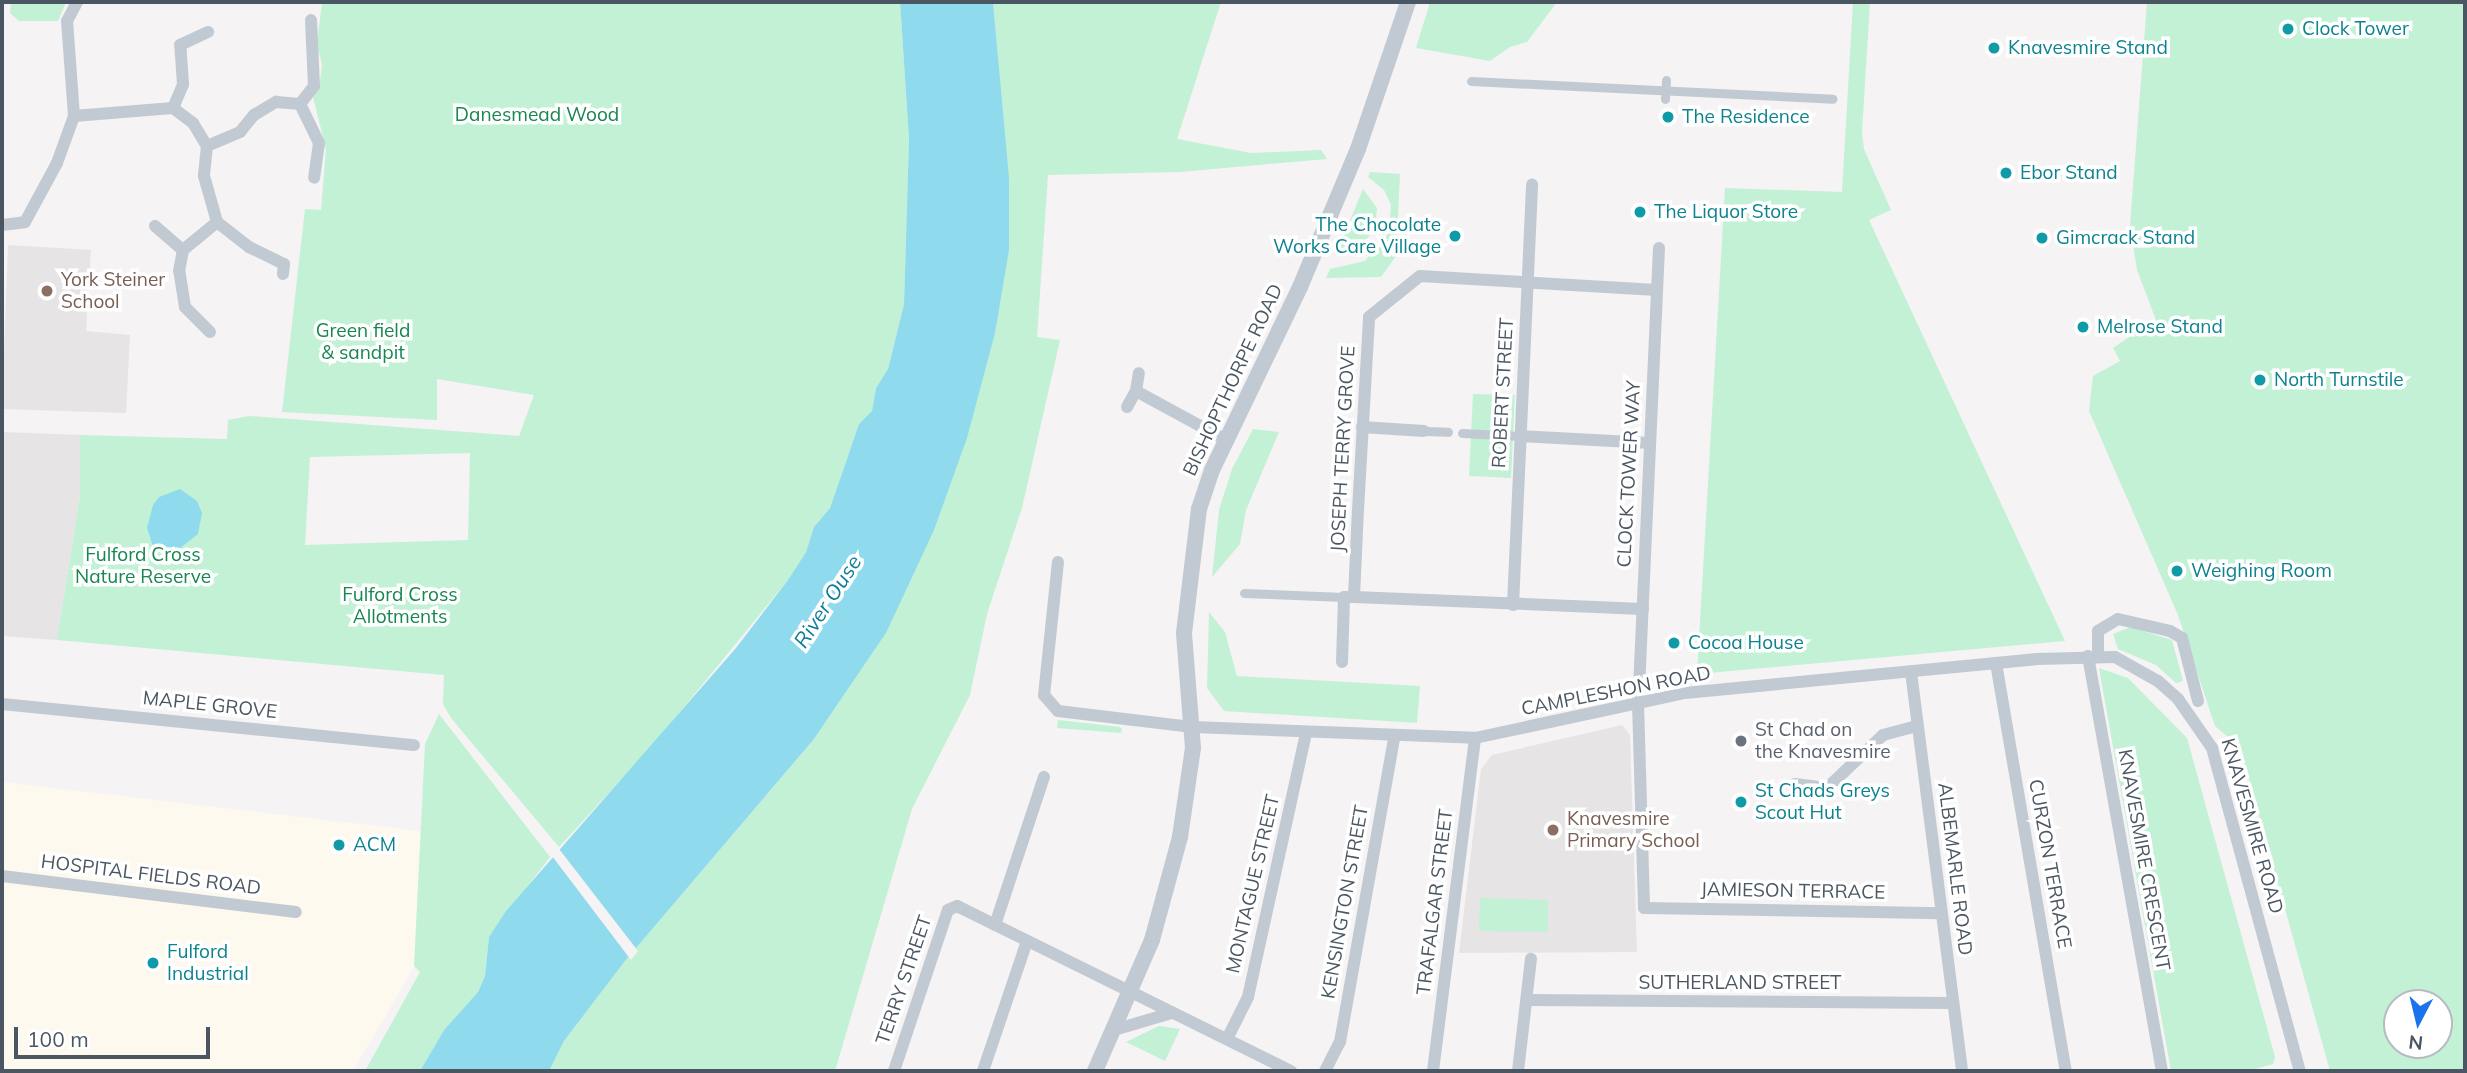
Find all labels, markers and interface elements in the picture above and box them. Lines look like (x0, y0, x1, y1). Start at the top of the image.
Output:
place label: Clock Tower (2302, 18, 2409, 40)
marker: Clock Tower (2280, 21, 2296, 37)
place label: Knavesmire Stand (2008, 37, 2168, 59)
marker: Knavesmire Stand (1986, 40, 2002, 56)
park label: Danesmead Wood (455, 104, 619, 126)
place label: The Residence (1682, 106, 1810, 128)
marker: The Residence (1660, 109, 1676, 125)
place label: Ebor Stand (2020, 162, 2118, 184)
marker: Ebor Stand (1998, 165, 2014, 181)
place label: The Liquor Store (1654, 201, 1798, 223)
marker: The Liquor Store (1632, 204, 1648, 220)
place label: The Chocolate Works Care Village (1273, 214, 1441, 258)
place label: Gimcrack Stand (2056, 227, 2195, 249)
marker: The Chocolate Works Care Village (1447, 228, 1463, 244)
marker: Gimcrack Stand (2034, 230, 2050, 246)
place label: York Steiner School (61, 269, 165, 313)
street label: BISHOPTHORPE ROAD (1179, 281, 1287, 479)
marker: York Steiner School (39, 283, 55, 299)
place label: Melrose Stand (2097, 316, 2223, 338)
street label: ROBERT STREET (1488, 317, 1518, 469)
marker: Melrose Stand (2075, 319, 2091, 335)
park label: Green field & sandpit (316, 320, 410, 364)
street label: JOSEPH TERRY GROVE (1326, 345, 1360, 553)
place label: North Turnstile (2274, 369, 2404, 391)
marker: North Turnstile (2252, 372, 2268, 388)
street label: CLOCK TOWER WAY (1613, 380, 1645, 568)
park label: Fulford Cross Nature Reserve (75, 544, 211, 588)
water label: River Ouse (788, 550, 866, 652)
place label: Weighing Room (2191, 560, 2332, 582)
marker: Weighing Room (2169, 563, 2185, 579)
park label: Fulford Cross Allotments (342, 584, 458, 628)
place label: Cocoa House (1688, 632, 1804, 654)
marker: Cocoa House (1666, 635, 1682, 651)
street label: CAMPLESHON ROAD (1519, 661, 1713, 721)
street label: MAPLE GROVE (142, 687, 278, 723)
place label: St Chad on the Knavesmire (1755, 719, 1891, 763)
marker: St Chad on the Knavesmire (1733, 733, 1749, 749)
street label: KNAVESMIRE ROAD (2216, 736, 2288, 916)
street label: KNAVESMIRE CRESCENT (2113, 747, 2175, 973)
street label: CURZON TERRACE (2024, 778, 2076, 950)
place label: St Chads Greys Scout Hut (1755, 780, 1890, 824)
street label: ALBEMARLE ROAD (1933, 781, 1977, 957)
street label: MONTAGUE STREET (1221, 792, 1285, 976)
marker: St Chads Greys Scout Hut (1733, 794, 1749, 810)
street label: KENSINGTON STREET (1317, 803, 1373, 1001)
street label: TRAFALGAR STREET (1412, 808, 1458, 996)
place label: Knavesmire Primary School (1567, 808, 1700, 852)
marker: Knavesmire Primary School (1545, 822, 1561, 838)
place label: ACM (353, 834, 396, 856)
marker: ACM (331, 837, 347, 853)
street label: HOSPITAL FIELDS ROAD (40, 850, 262, 900)
street label: JAMIESON TERRACE (1700, 878, 1886, 904)
street label: TERRY STREET (871, 912, 937, 1048)
place label: Fulford Industrial (167, 941, 249, 985)
marker: Fulford Industrial (145, 955, 161, 971)
street label: SUTHERLAND STREET (1638, 972, 1842, 994)
north arrow (2383, 989, 2453, 1059)
scale bar (18, 1014, 214, 1058)
text: 100 m (27, 1026, 89, 1052)
text: N (2407, 1030, 2424, 1056)

